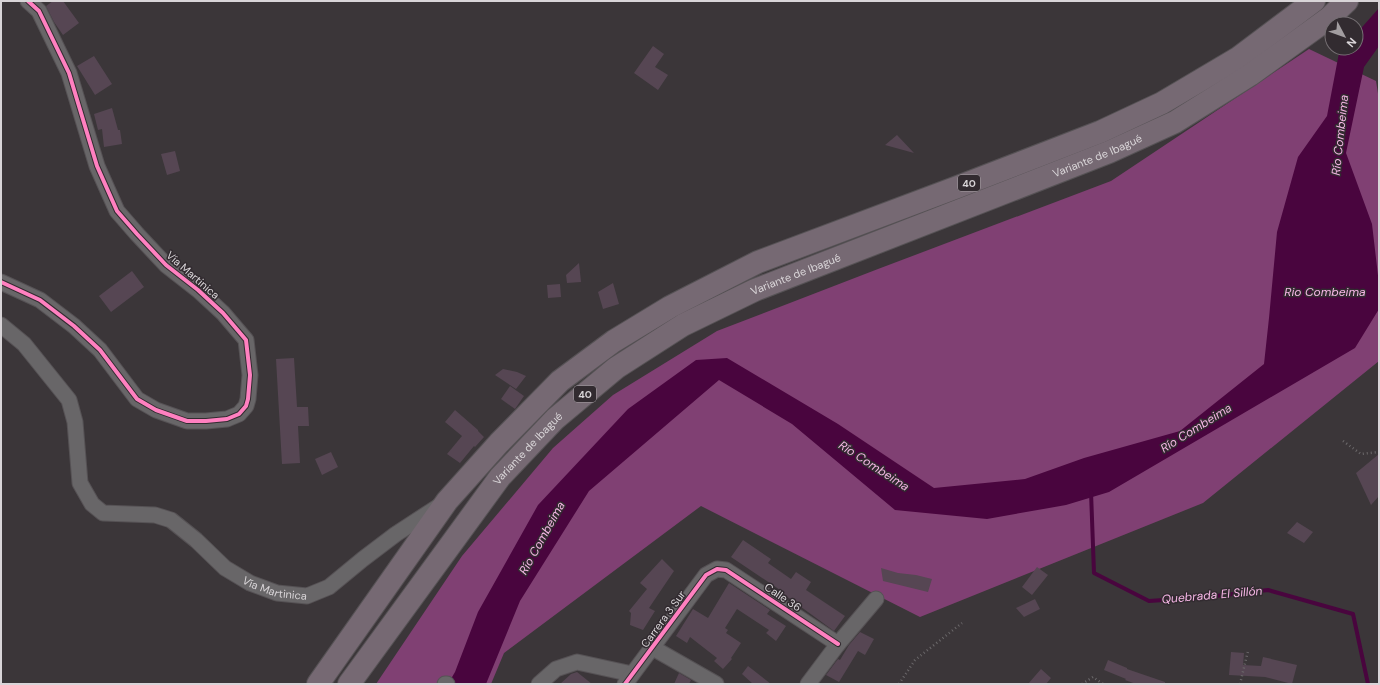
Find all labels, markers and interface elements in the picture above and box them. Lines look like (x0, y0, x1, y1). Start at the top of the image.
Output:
north arrow (1324, 16, 1364, 56)
text: N (1344, 35, 1359, 50)
water label: Río Combeima (1328, 93, 1352, 176)
street label: Variante de Ibagué (1051, 131, 1144, 180)
road number: 40 (958, 175, 980, 191)
street label: Vía Martinica (163, 248, 223, 302)
street label: Variante de Ibagué (748, 250, 843, 298)
water label: Rio Combeima (1284, 284, 1366, 300)
road number: 40 (574, 386, 596, 402)
water label: Río Combeima (1157, 400, 1235, 456)
street label: Variante de Ibagué (490, 409, 565, 488)
water label: Río Combeima (836, 437, 913, 495)
water label: Río Combeima (515, 498, 569, 577)
street label: Vía Martinica (240, 573, 308, 603)
street label: Calle 36 (762, 580, 804, 614)
water label: Quebrada El Sillón (1161, 583, 1263, 607)
street label: Carrera 3 Sur (638, 588, 688, 650)

